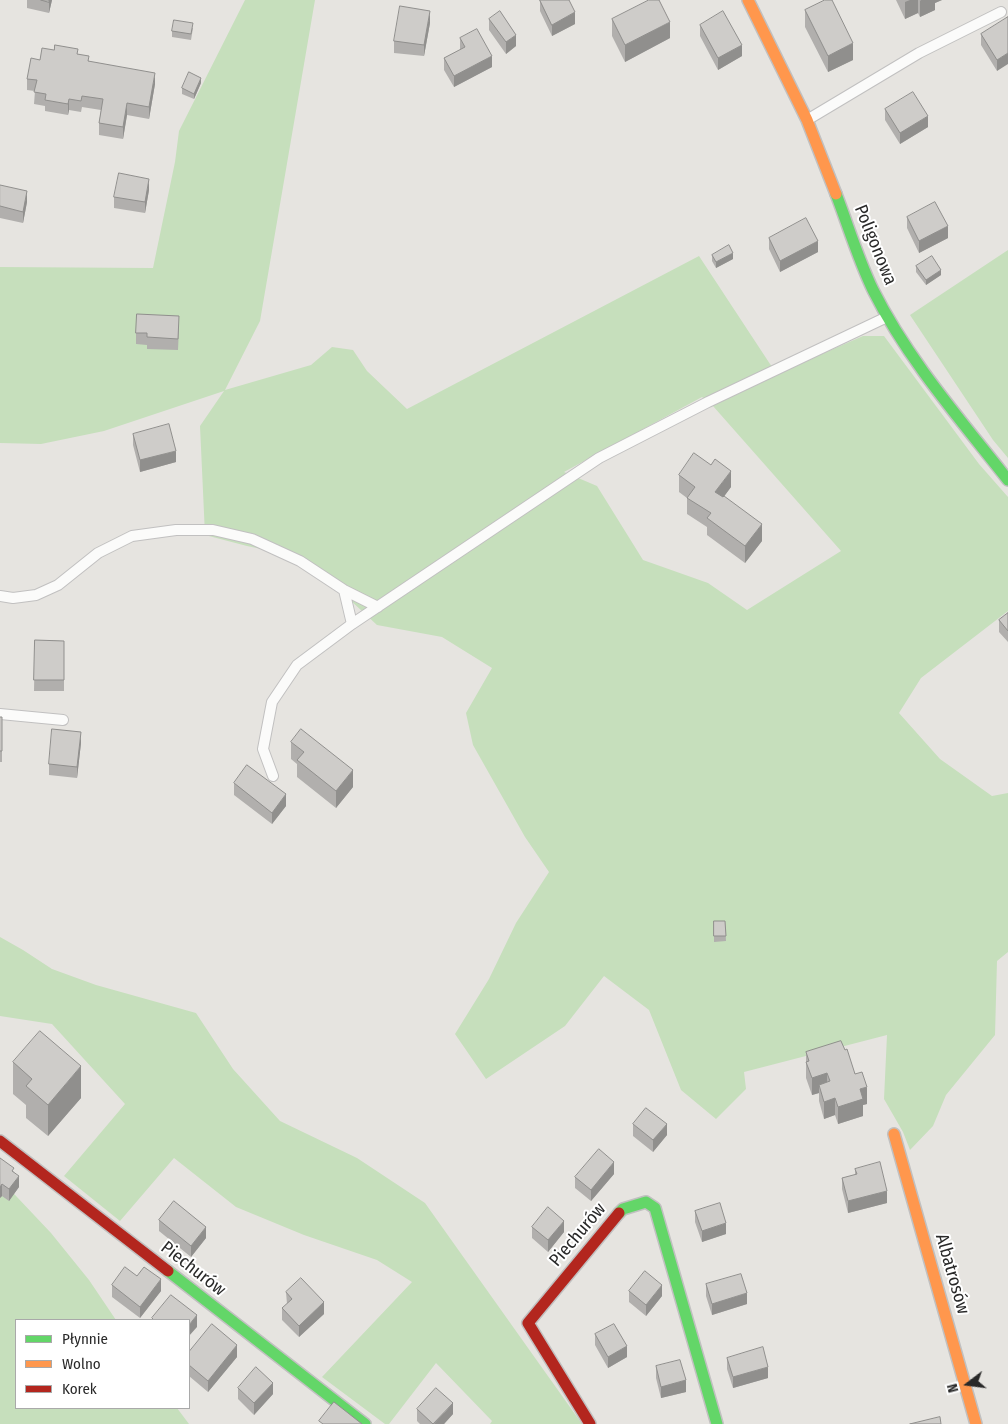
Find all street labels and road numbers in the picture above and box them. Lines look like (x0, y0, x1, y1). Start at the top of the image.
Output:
street label: Poligonowa (849, 202, 901, 288)
street label: Piechurów (545, 1199, 611, 1271)
street label: Albatrosów (930, 1231, 974, 1317)
street label: Piechurów (156, 1237, 230, 1301)

